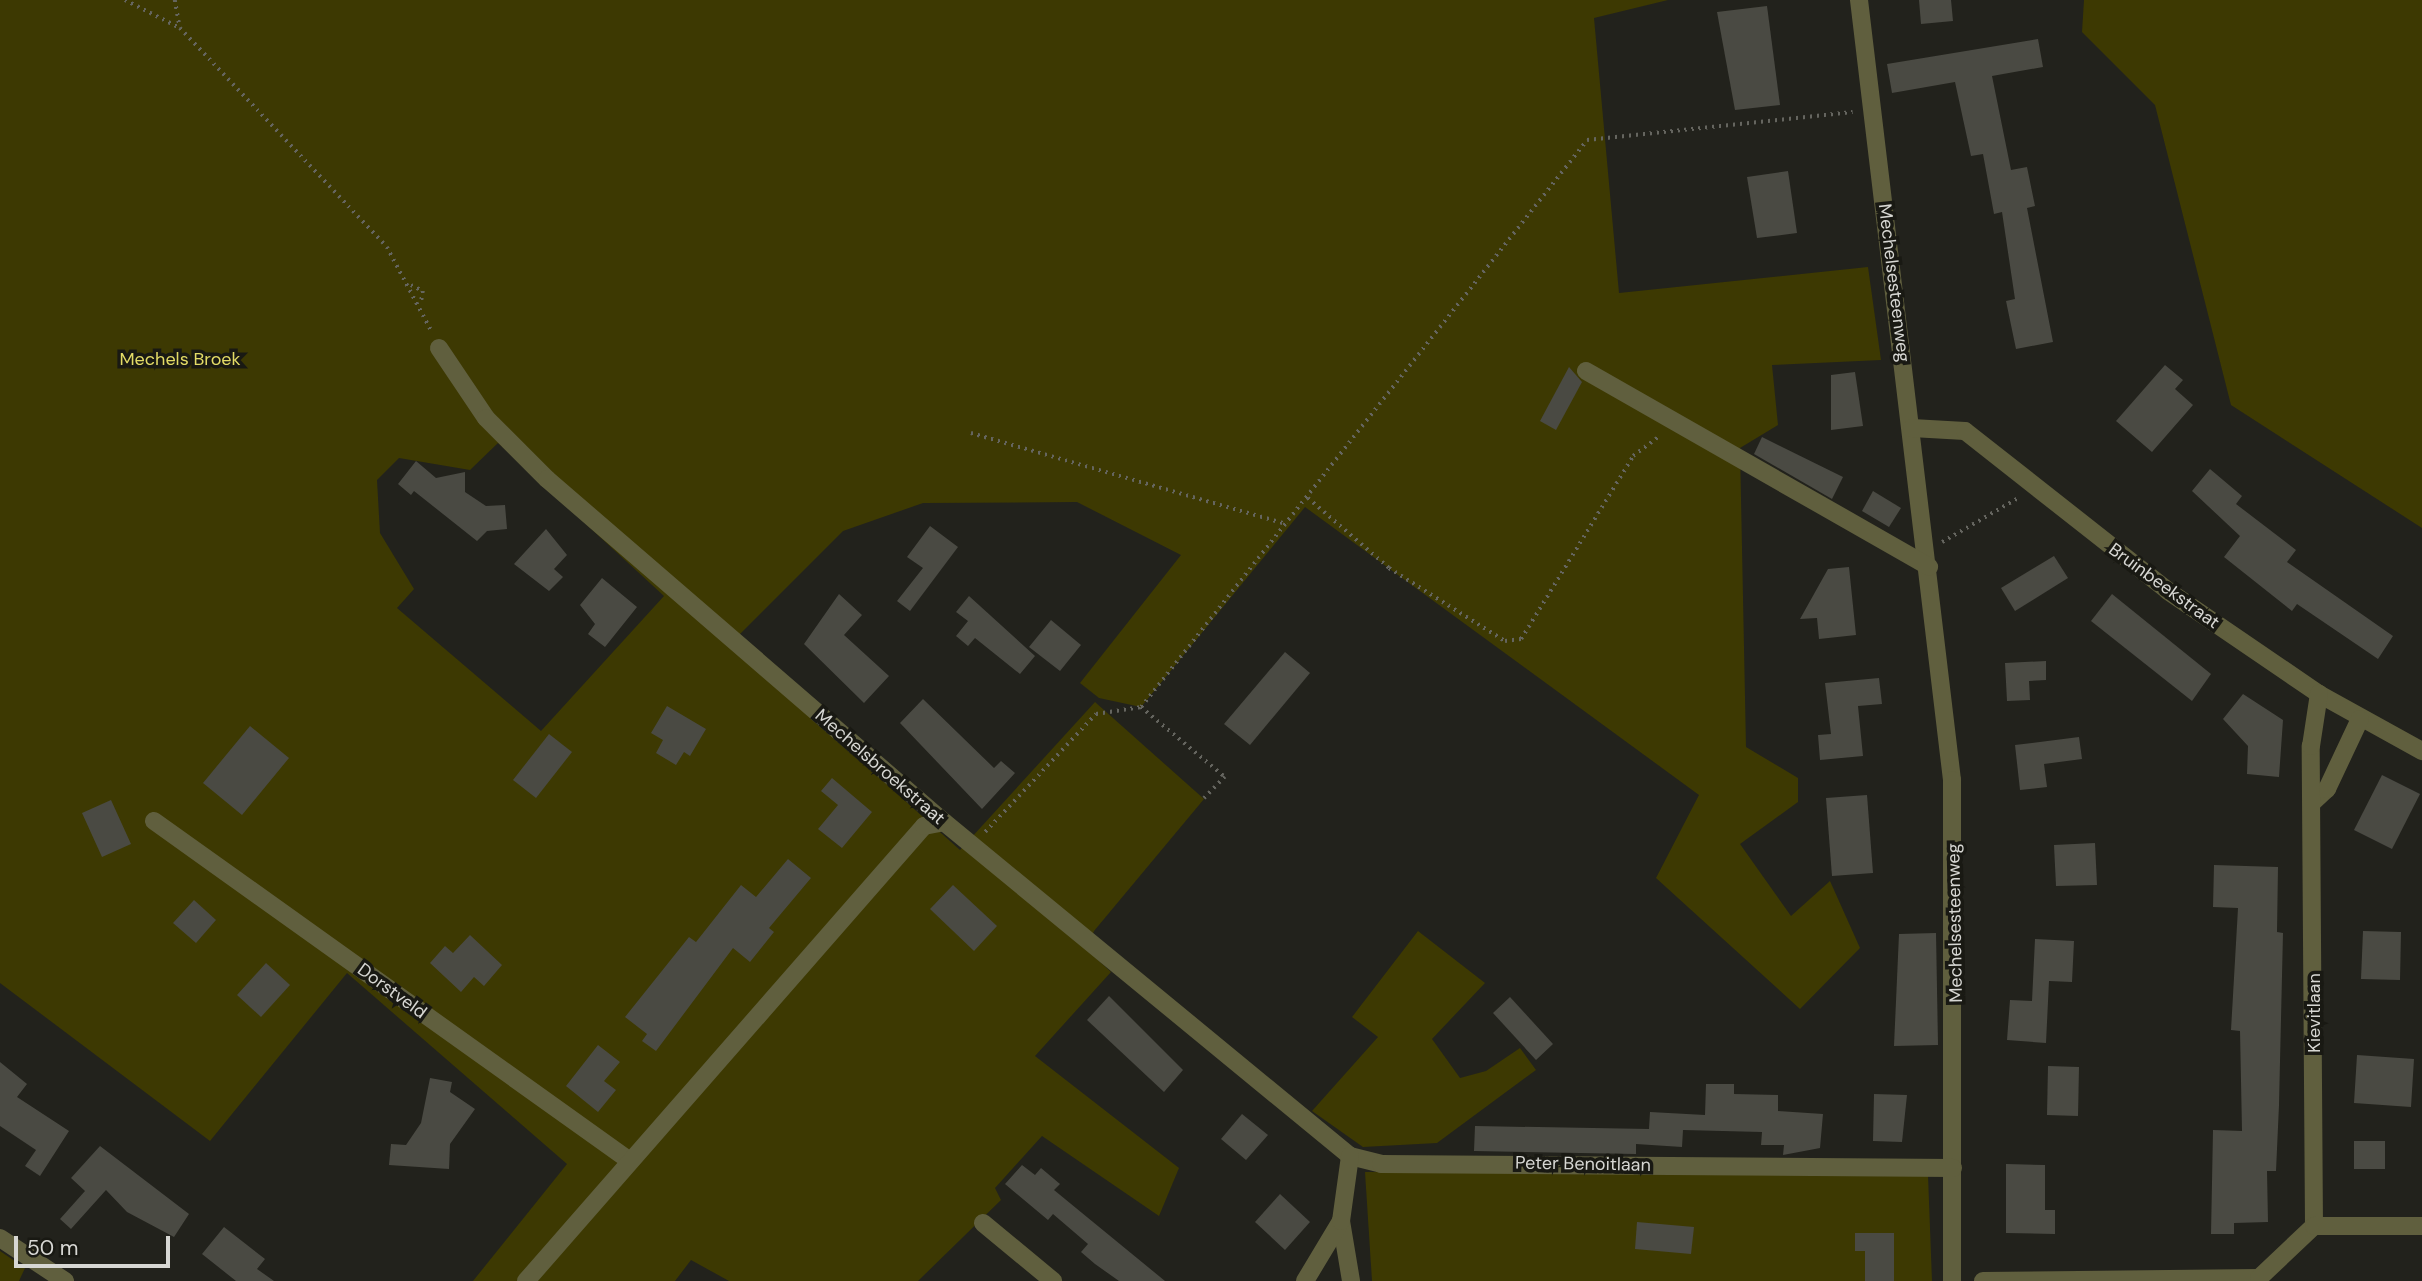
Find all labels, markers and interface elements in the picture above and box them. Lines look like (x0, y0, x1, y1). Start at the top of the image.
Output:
street label: Mechelsesteenweg (1874, 203, 1914, 363)
park label: Mechels Broek (119, 348, 241, 370)
street label: Bruinbeekstraat (2104, 539, 2224, 633)
street label: Mechelsbroekstraat (811, 705, 949, 829)
street label: Mechelsesteenweg (1943, 843, 1967, 1003)
street label: Dorstveld (353, 959, 431, 1023)
street label: Kievitlaan (2303, 973, 2325, 1053)
street label: Peter Benoitlaan (1515, 1152, 1651, 1176)
scale bar (18, 1222, 173, 1266)
text: 50 m (27, 1234, 78, 1262)

